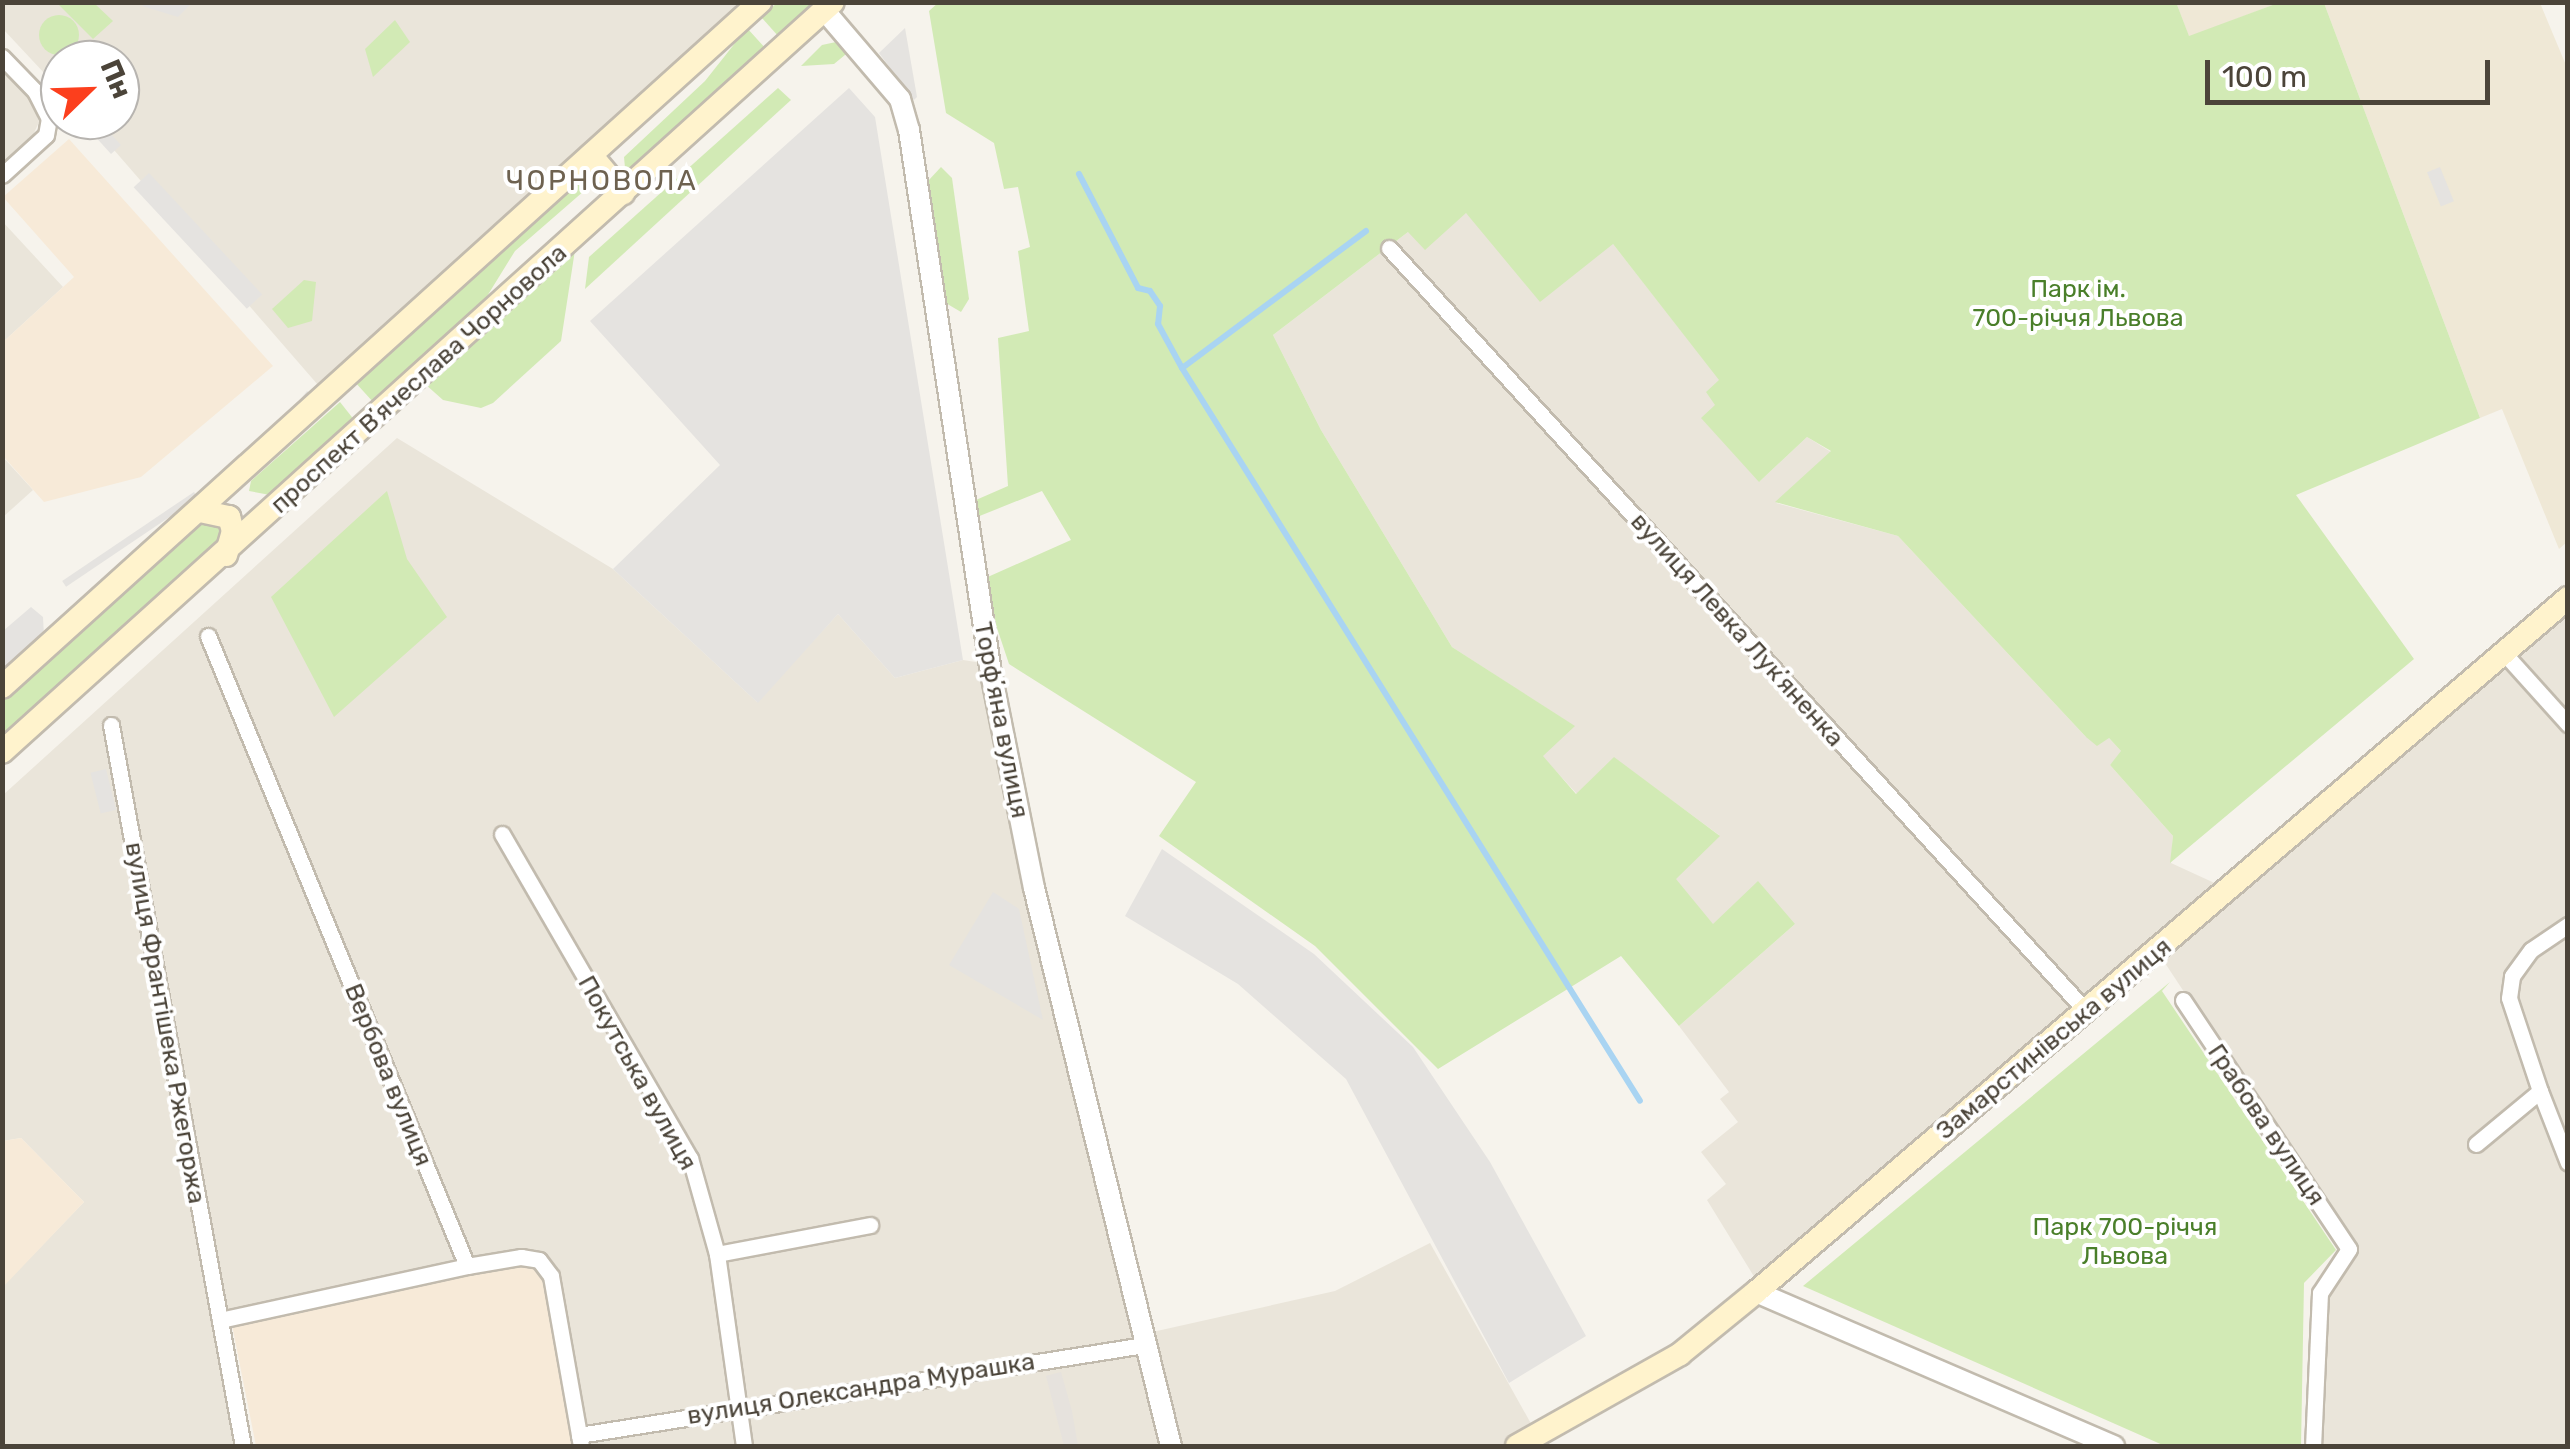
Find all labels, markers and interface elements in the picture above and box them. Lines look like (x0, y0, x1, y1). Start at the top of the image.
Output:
north arrow (40, 40, 140, 140)
scale bar (2210, 40, 2495, 102)
text: Пн (93, 55, 139, 103)
text: 100 m (2222, 59, 2307, 95)
district label: ЧОРНОВОЛА (506, 164, 698, 198)
street label: проспект Вʼячеслава Чорновола (265, 238, 573, 520)
park label: Парк ім. 700-річчя Львова (1972, 275, 2184, 334)
street label: вулиця Левка Лукʼяненка (1624, 507, 1850, 753)
street label: Торфʼяна вулиця (967, 619, 1035, 821)
street label: вулиця Франтішека Ржегоржа (118, 840, 212, 1206)
street label: Замарстинівська вулиця (1930, 932, 2178, 1146)
street label: Покутська вулиця (571, 971, 703, 1175)
street label: Вербова вулиця (338, 979, 438, 1171)
street label: Грабова вулиця (2201, 1039, 2331, 1211)
park label: Парк 700-річчя Львова (2033, 1213, 2217, 1272)
street label: вулиця Олександра Мурашка (685, 1347, 1037, 1431)

